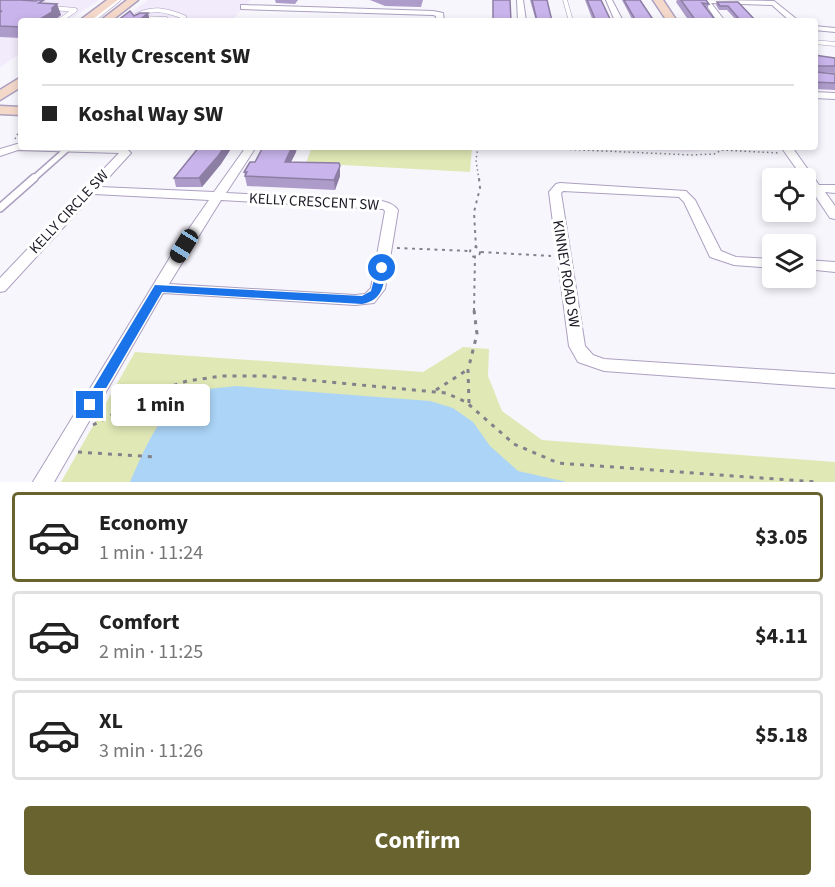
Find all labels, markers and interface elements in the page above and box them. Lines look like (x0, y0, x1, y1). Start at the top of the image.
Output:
text: Kelly Crescent SW (78, 40, 250, 72)
text: Koshal Way SW (78, 98, 223, 130)
street label: KELLY CIRCLE SW (25, 165, 114, 259)
map controls (762, 168, 816, 288)
button: locate (762, 168, 816, 222)
street label: KELLY CRESCENT SW (248, 188, 380, 216)
street label: KINNEY ROAD SW (547, 219, 585, 329)
car (167, 226, 201, 266)
button: layers (762, 234, 816, 288)
route start (368, 254, 395, 281)
callout: 1 min (111, 384, 210, 426)
route end (76, 391, 103, 418)
text: 1 min (136, 391, 185, 419)
text: Economy (99, 507, 188, 539)
icon: car (27, 510, 81, 564)
text: $3.05 (755, 521, 808, 553)
text: 1 min · 11:24 (99, 539, 203, 567)
text: Comfort (99, 606, 180, 638)
icon: car (27, 609, 81, 663)
text: $4.11 (755, 620, 808, 652)
text: 2 min · 11:25 (99, 638, 203, 666)
text: XL (99, 705, 123, 737)
icon: car (27, 708, 81, 762)
text: $5.18 (755, 719, 808, 751)
text: 3 min · 11:26 (99, 737, 203, 765)
button: Confirm (24, 806, 811, 875)

